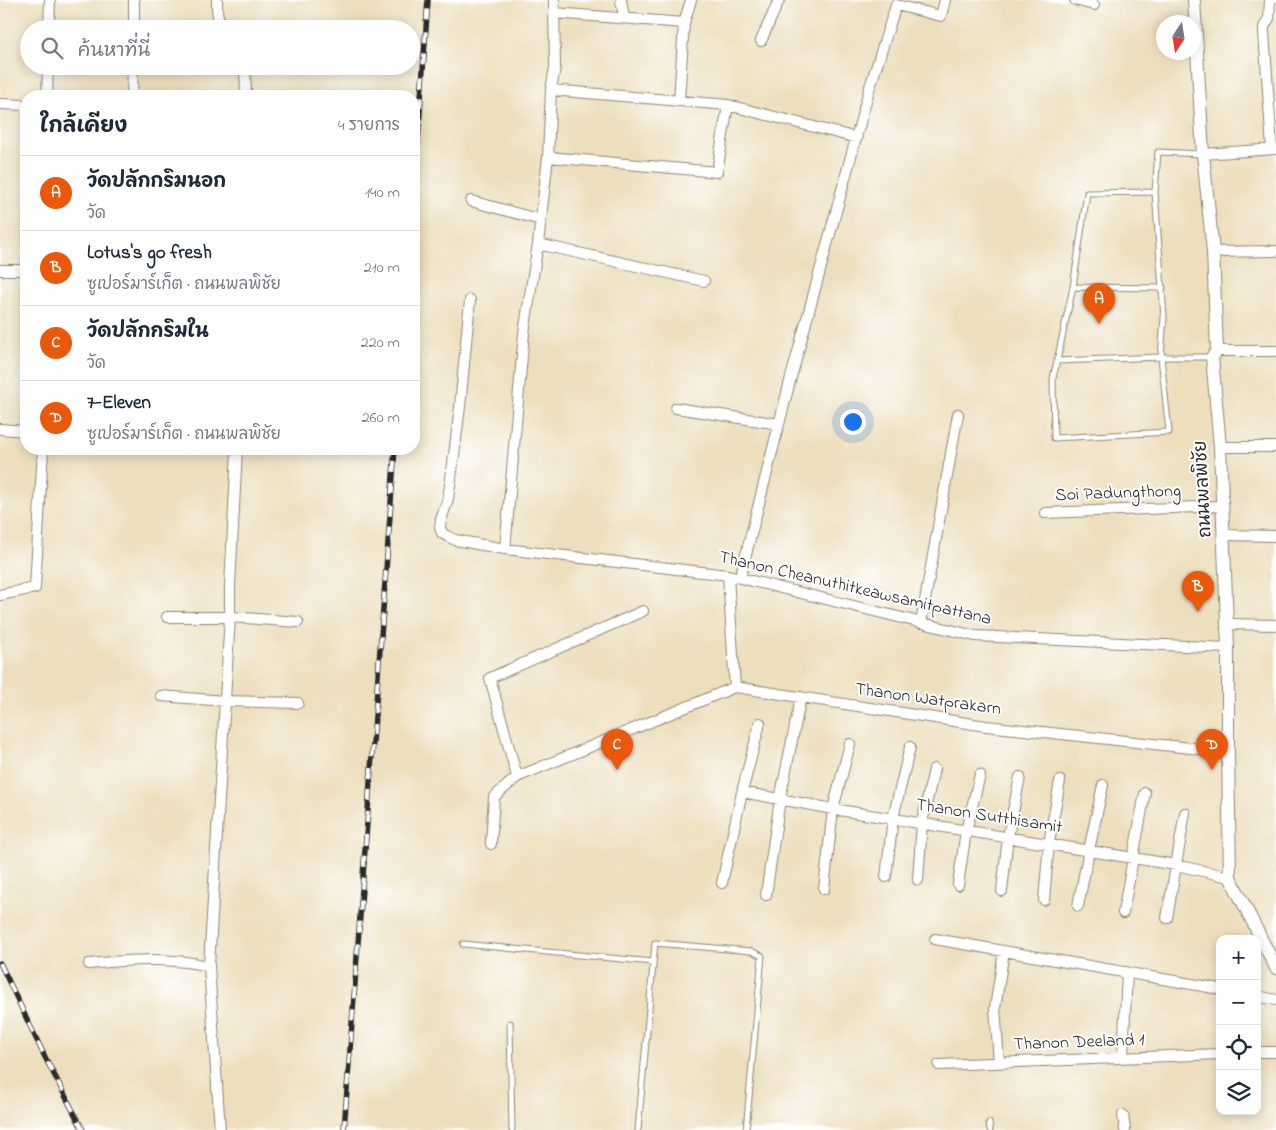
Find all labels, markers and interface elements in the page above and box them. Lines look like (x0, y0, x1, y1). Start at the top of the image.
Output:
north arrow (1156, 15, 1201, 60)
search box (20, 20, 420, 75)
icon: search (38, 34, 66, 62)
text: ค้นหาที่นี่ (78, 38, 150, 65)
text: ใกล้เคียง (40, 112, 127, 142)
text: 4 รายการ (338, 114, 400, 138)
text: วัดปลักกริมนอก (87, 169, 226, 196)
text: A (51, 181, 61, 205)
text: 140 m (365, 181, 400, 205)
text: วัด (87, 202, 106, 226)
text: Lotus's go fresh (87, 240, 212, 267)
text: B (51, 256, 61, 280)
text: 210 m (364, 256, 400, 280)
text: ซูเปอร์มาร์เก็ต · ถนนพลพิชัย (87, 273, 281, 297)
pin: A (1083, 283, 1115, 324)
text: วัดปลักกริมใน (87, 319, 209, 346)
text: C (52, 331, 60, 355)
text: 220 m (361, 331, 400, 355)
text: วัด (87, 352, 106, 376)
text: 7-Eleven (87, 390, 151, 417)
text: D (50, 406, 62, 430)
text: 260 m (362, 406, 400, 430)
your location (840, 409, 866, 435)
text: ซูเปอร์มาร์เก็ต · ถนนพลพิชัย (87, 423, 281, 447)
street label: ถนนพลพิชัย (1188, 440, 1220, 538)
street label: Soi Padungthong (1055, 479, 1181, 510)
street label: Thanon Cheanuthitkeawsamitpattana (716, 545, 994, 633)
pin: B (1182, 571, 1214, 612)
street label: Thanon Watprakarn (853, 677, 1003, 723)
pin: C (601, 729, 633, 770)
pin: D (1196, 729, 1228, 770)
street label: Thanon Sutthisamit (914, 793, 1064, 841)
map controls (1216, 935, 1261, 1115)
button: + (1216, 935, 1261, 980)
button: − (1216, 980, 1261, 1025)
button: locate (1216, 1025, 1261, 1070)
street label: Thanon Deeland 1 (1013, 1028, 1145, 1058)
button: layers (1216, 1070, 1261, 1115)

